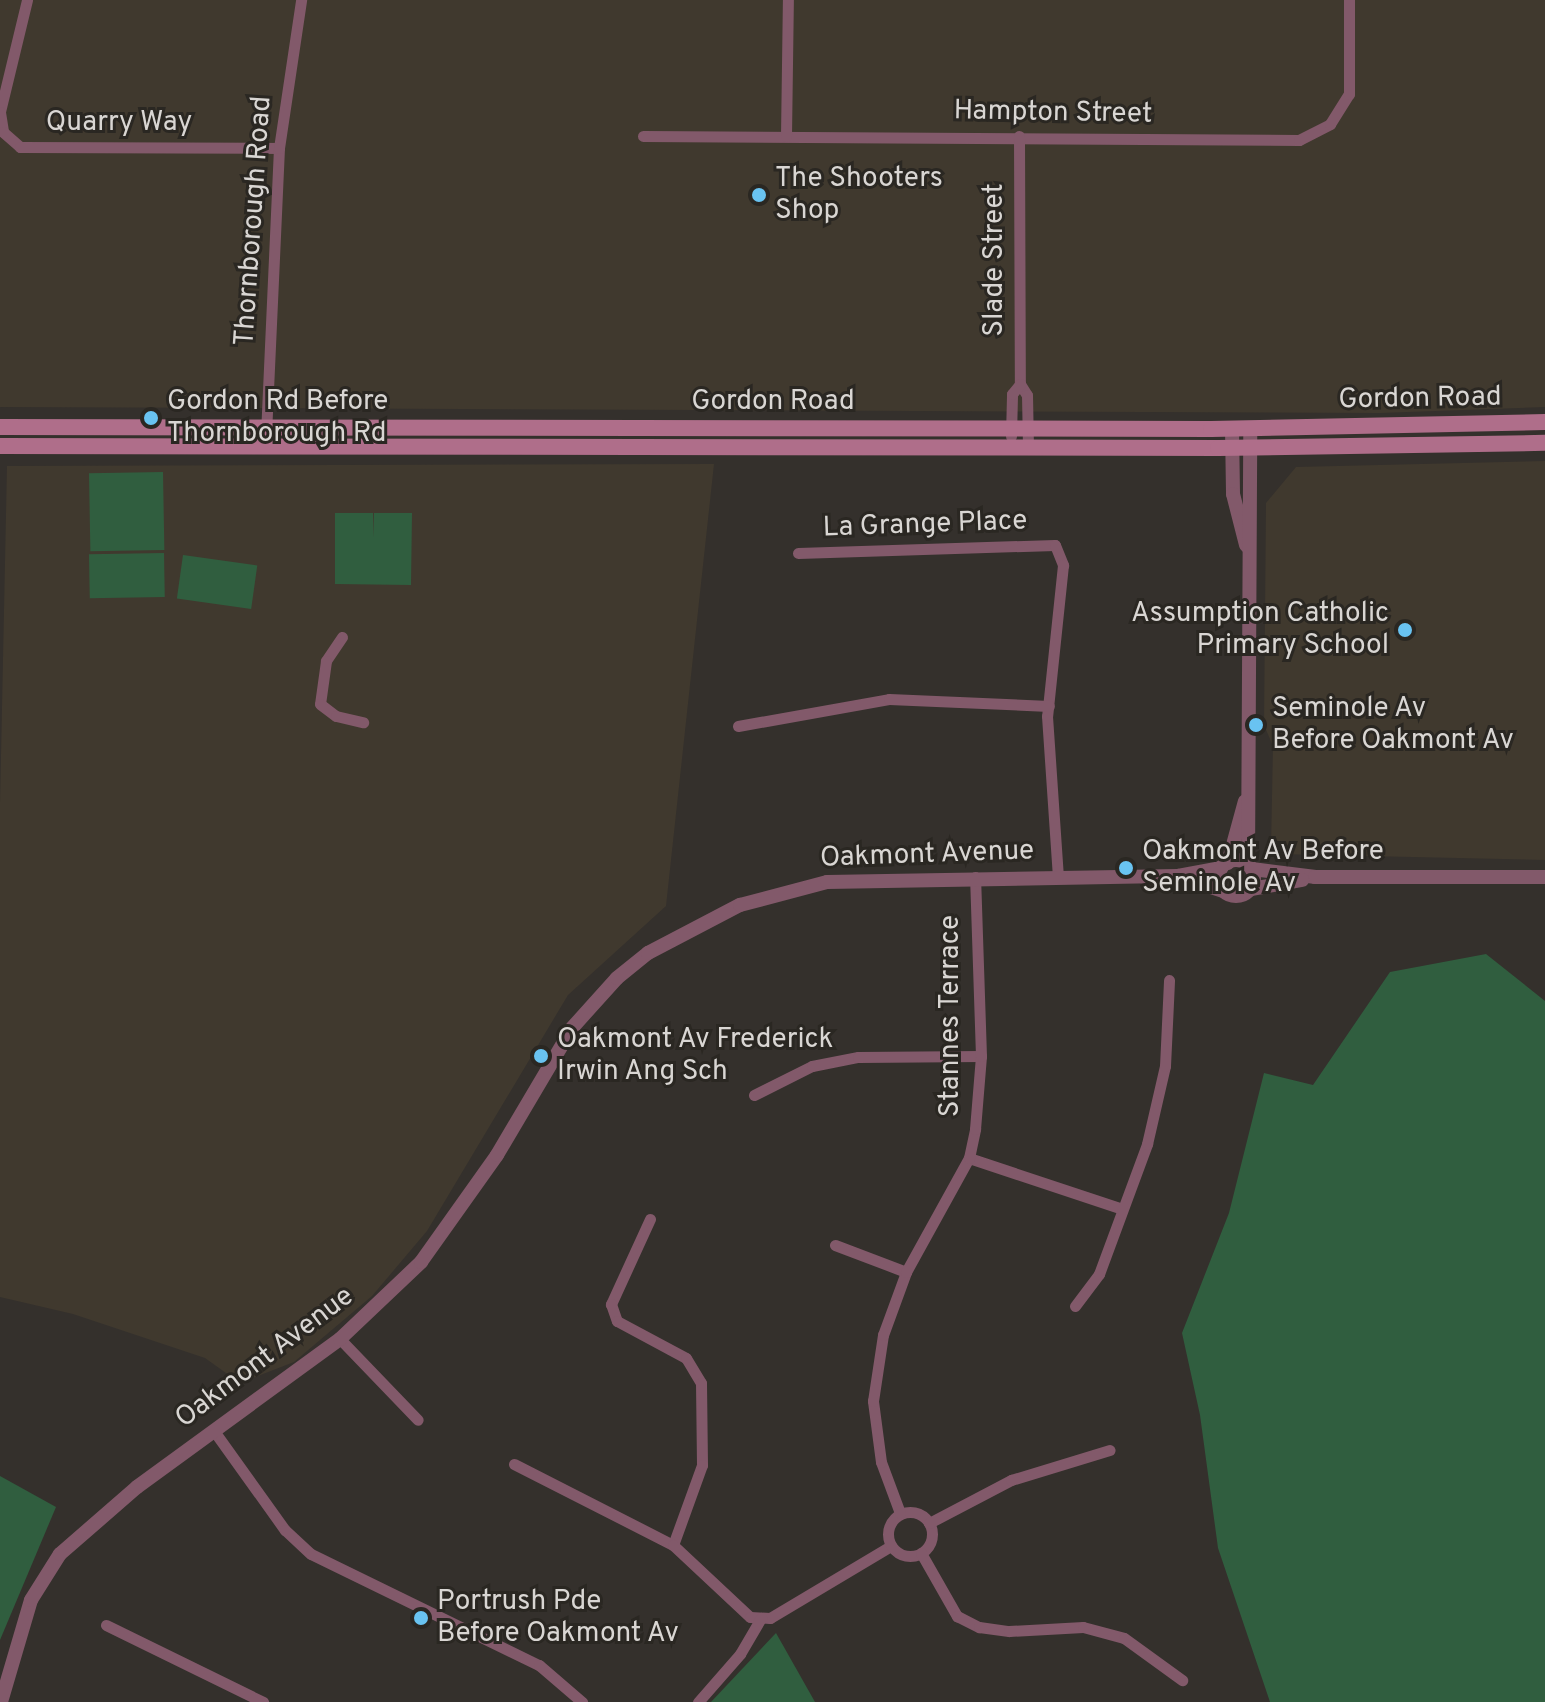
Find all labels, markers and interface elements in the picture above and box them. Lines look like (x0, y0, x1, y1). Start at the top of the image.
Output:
street label: Hampton Street (953, 94, 1153, 132)
street label: Thornborough Road (229, 95, 279, 347)
street label: Quarry Way (45, 106, 193, 140)
place label: The Shooters Shop (775, 162, 943, 228)
street label: Slade Street (978, 183, 1012, 337)
marker: The Shooters Shop (750, 186, 768, 204)
street label: Gordon Road (1338, 381, 1502, 417)
place label: Gordon Rd Before Thornborough Rd (167, 385, 388, 451)
street label: Gordon Road (691, 385, 855, 419)
marker: Gordon Rd Before Thornborough Rd (142, 409, 160, 427)
street label: La Grange Place (822, 505, 1028, 545)
place label: Assumption Catholic Primary School (1131, 597, 1389, 663)
marker: Assumption Catholic Primary School (1396, 621, 1414, 639)
place label: Seminole Av Before Oakmont Av (1272, 692, 1515, 758)
marker: Seminole Av Before Oakmont Av (1247, 716, 1265, 734)
street label: Oakmont Avenue (819, 834, 1035, 876)
place label: Oakmont Av Before Seminole Av (1142, 835, 1385, 901)
marker: Oakmont Av Before Seminole Av (1117, 859, 1135, 877)
street label: Stannes Terrace (934, 914, 968, 1118)
place label: Oakmont Av Frederick Irwin Ang Sch (557, 1023, 835, 1089)
marker: Oakmont Av Frederick Irwin Ang Sch (532, 1047, 550, 1065)
street label: Oakmont Avenue (169, 1280, 361, 1436)
place label: Portrush Pde Before Oakmont Av (437, 1585, 680, 1651)
marker: Portrush Pde Before Oakmont Av (412, 1609, 430, 1627)

